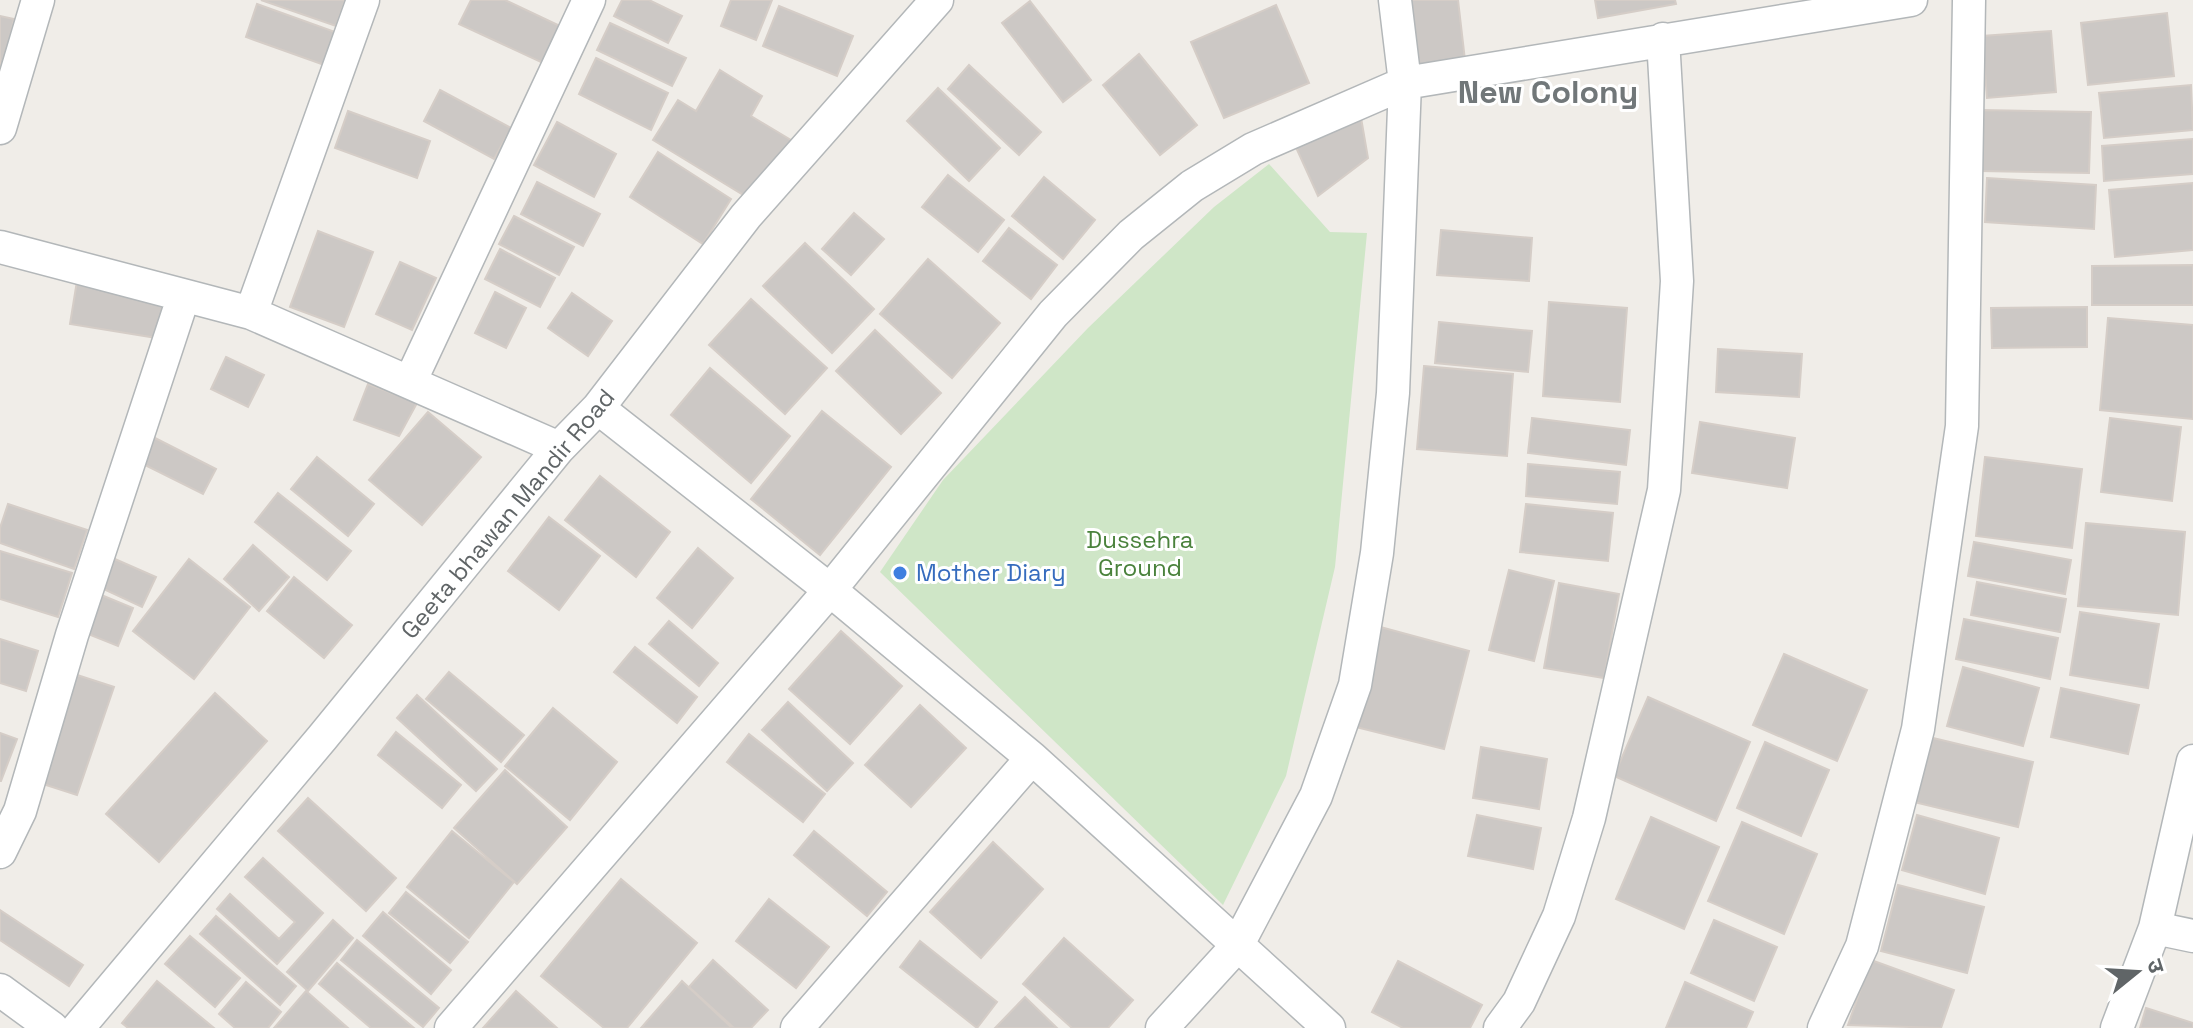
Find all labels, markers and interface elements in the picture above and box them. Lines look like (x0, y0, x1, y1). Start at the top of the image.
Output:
district label: New Colony (1458, 72, 1638, 112)
street label: Geeta bhawan Mandir Road (394, 382, 621, 645)
park label: Dussehra Ground (1086, 524, 1194, 583)
place label: Mother Diary (916, 557, 1066, 588)
marker: Mother Diary (891, 564, 909, 582)
north arrow (2097, 932, 2177, 1012)
text: उ (2141, 955, 2172, 977)

